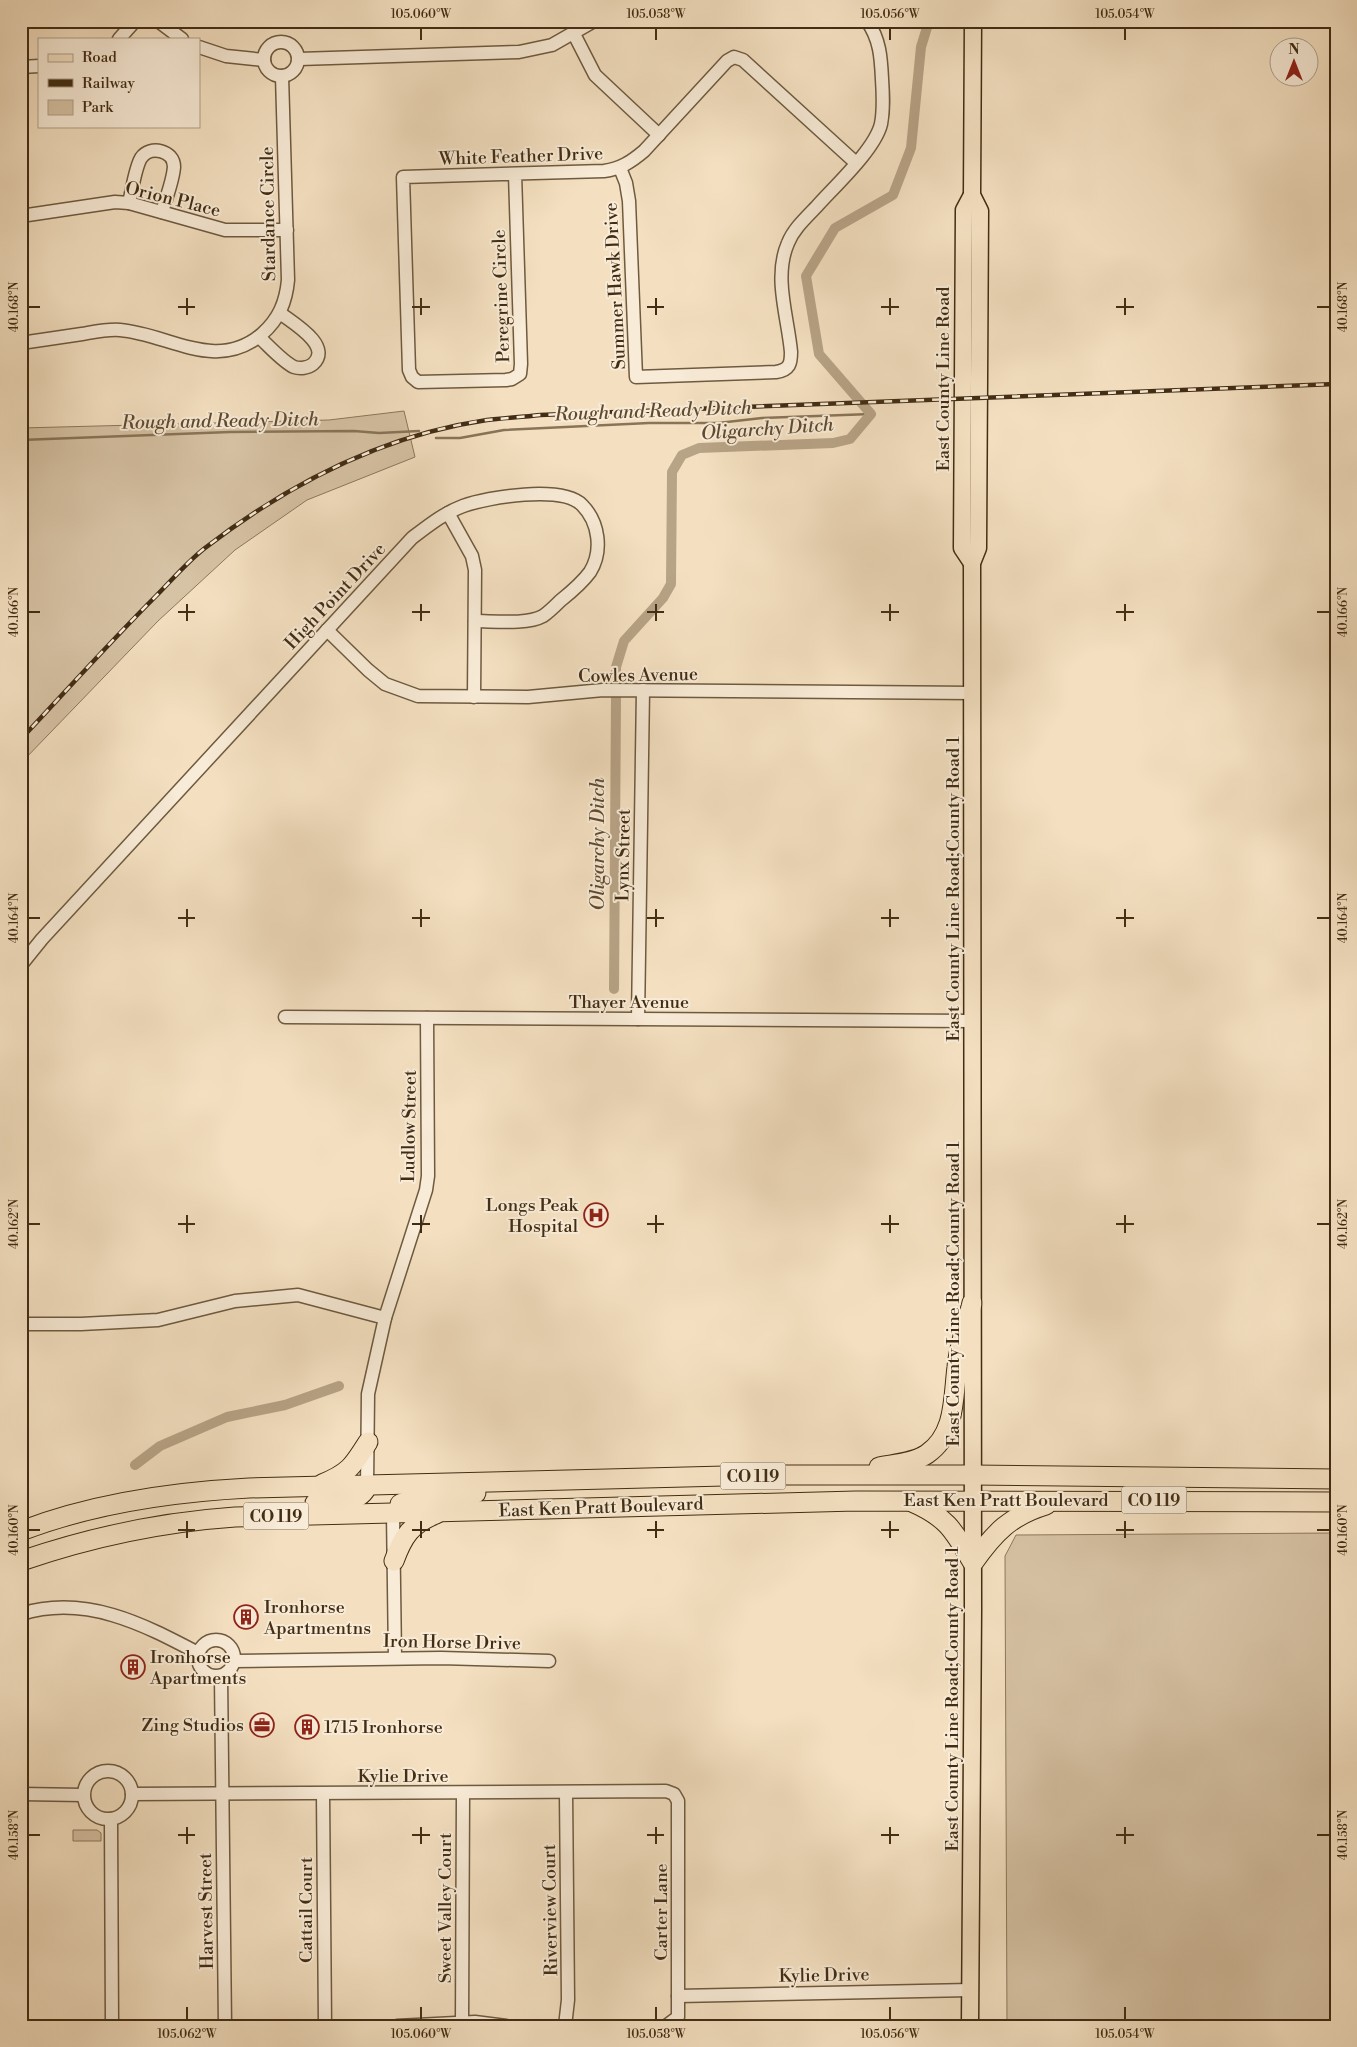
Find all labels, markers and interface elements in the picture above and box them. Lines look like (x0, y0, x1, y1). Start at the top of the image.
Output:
text: 105.060°W (391, 7, 452, 22)
text: 105.058°W (626, 7, 687, 22)
text: 105.056°W (860, 7, 921, 22)
text: 105.054°W (1095, 7, 1156, 22)
legend (38, 38, 200, 128)
north arrow (1270, 38, 1320, 88)
text: N (1288, 41, 1300, 59)
text: Road (82, 48, 117, 67)
text: Railway (82, 74, 136, 93)
text: Park (82, 98, 114, 117)
street label: White Feather Drive (437, 142, 604, 171)
street label: Stardance Circle (256, 146, 281, 282)
street label: Orion Place (123, 177, 223, 222)
street label: Summer Hawk Drive (600, 202, 631, 370)
street label: Peregrine Circle (488, 229, 515, 363)
text: 40.168°N (7, 282, 22, 332)
text: 40.168°N (1336, 282, 1351, 332)
street label: East County Line Road (932, 286, 955, 472)
water label: Rough and Ready Ditch (553, 396, 752, 426)
water label: Rough and Ready Ditch (120, 407, 319, 435)
water label: Oligarchy Ditch (700, 412, 835, 446)
street label: High Point Drive (280, 538, 391, 655)
text: 40.166°N (7, 587, 22, 637)
text: 40.166°N (1336, 587, 1351, 637)
street label: Cowles Avenue (578, 663, 698, 688)
street label: East County Line Road;County Road 1 (942, 736, 965, 1042)
water label: Oligarchy Ditch (586, 777, 610, 910)
street label: Lynx Street (611, 808, 636, 902)
text: 40.164°N (7, 893, 22, 943)
text: 40.164°N (1336, 893, 1351, 943)
street label: Thayer Avenue (569, 991, 689, 1014)
street label: Ludlow Street (397, 1069, 422, 1182)
street label: East County Line Road;County Road 1 (942, 1141, 965, 1447)
place label: Longs Peak Hospital (486, 1194, 580, 1238)
text: 40.162°N (7, 1199, 22, 1249)
text: 40.162°N (1336, 1199, 1351, 1249)
hospital icon: Longs Peak Hospital (583, 1202, 609, 1228)
road number: CO 119 (720, 1462, 786, 1490)
road number: CO 119 (1122, 1486, 1186, 1514)
street label: East Ken Pratt Boulevard (903, 1489, 1109, 1512)
street label: East Ken Pratt Boulevard (498, 1492, 705, 1523)
road number: CO 119 (244, 1502, 308, 1530)
text: 40.160°N (7, 1504, 22, 1556)
text: 40.160°N (1336, 1504, 1351, 1556)
street label: East County Line Road;County Road 1 (941, 1546, 964, 1852)
place label: Ironhorse Apartmentns (263, 1596, 371, 1640)
building icon: Ironhorse Apartmentns (233, 1604, 259, 1630)
street label: Iron Horse Drive (383, 1630, 521, 1655)
place label: Ironhorse Apartments (149, 1646, 246, 1690)
building icon: Ironhorse Apartments (120, 1654, 146, 1680)
office icon: Zing Studios (249, 1712, 275, 1738)
place label: Zing Studios (141, 1714, 244, 1737)
building icon: 1715 Ironhorse (294, 1714, 320, 1740)
place label: 1715 Ironhorse (324, 1716, 443, 1739)
street label: Kylie Drive (358, 1765, 448, 1788)
text: 40.158°N (7, 1810, 22, 1860)
text: 40.158°N (1336, 1810, 1351, 1860)
street label: Sweet Valley Court (434, 1832, 457, 1983)
street label: Riverview Court (538, 1843, 563, 1976)
street label: Harvest Street (194, 1852, 219, 1970)
street label: Cattail Court (295, 1856, 318, 1963)
street label: Carter Lane (650, 1863, 673, 1961)
street label: Kylie Drive (778, 1963, 870, 1988)
text: 105.062°W (157, 2027, 218, 2042)
text: 105.060°W (391, 2027, 452, 2042)
text: 105.058°W (626, 2027, 687, 2042)
text: 105.056°W (860, 2027, 921, 2042)
text: 105.054°W (1095, 2027, 1156, 2042)

